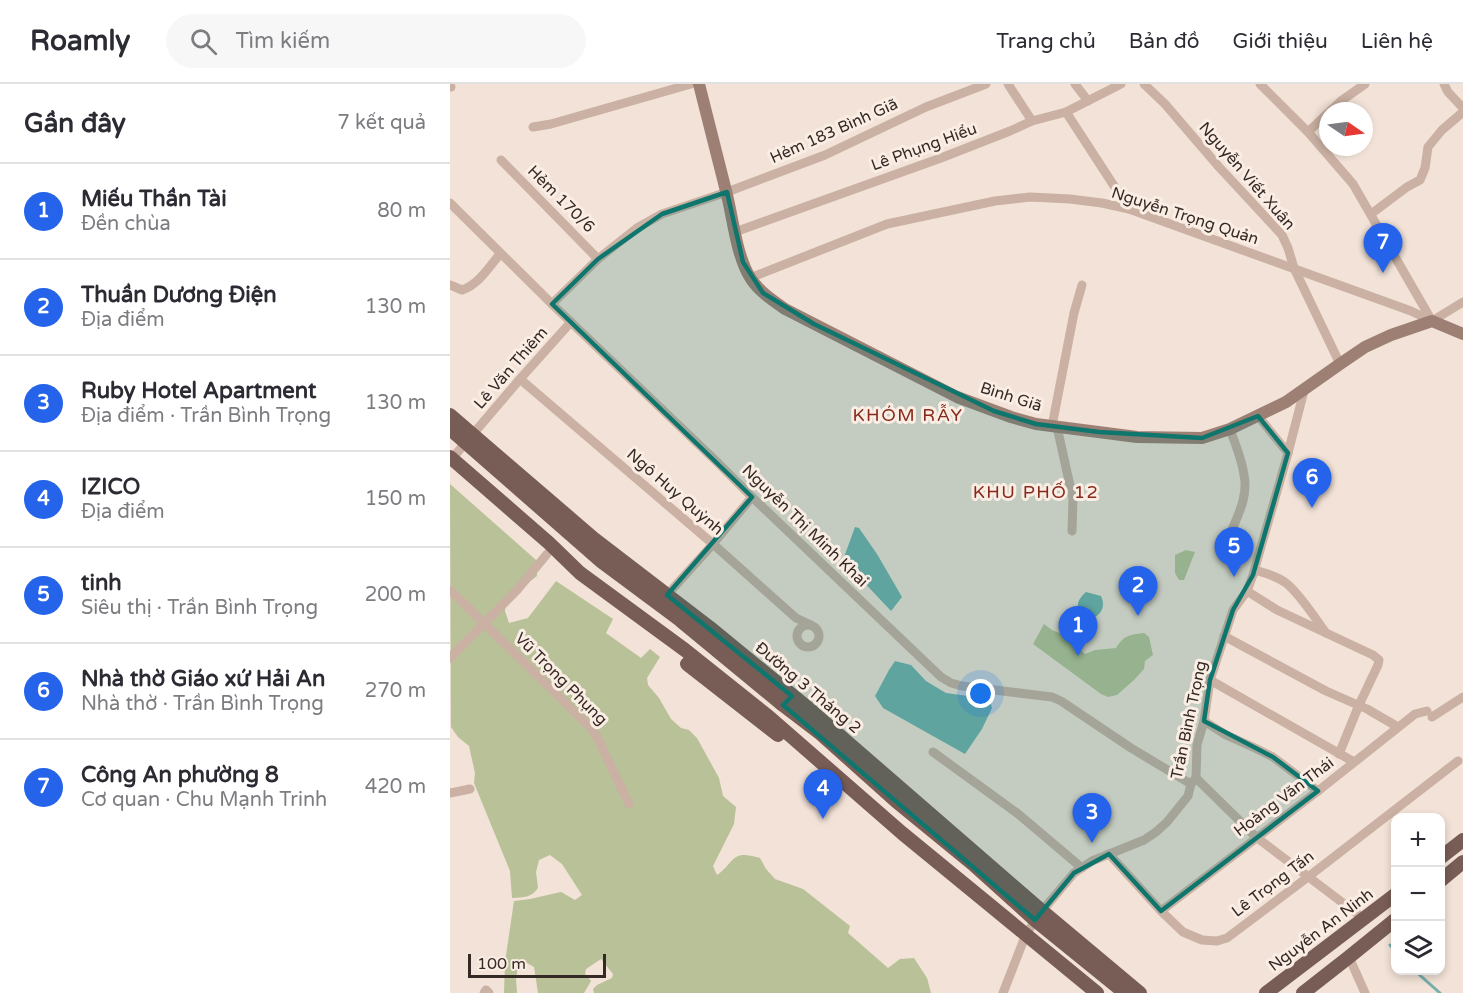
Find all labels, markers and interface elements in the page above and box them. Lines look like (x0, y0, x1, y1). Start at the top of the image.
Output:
search box (166, 14, 586, 68)
text: Roamly (30, 24, 130, 58)
icon: search (187, 25, 220, 58)
text: Tìm kiếm (235, 28, 330, 54)
text: Trang chủ (996, 29, 1096, 54)
text: Bản đồ (1129, 29, 1200, 54)
text: Giới thiệu (1233, 29, 1328, 54)
text: Liên hệ (1361, 29, 1433, 54)
street label: Hẻm 183 Bình Giã (767, 94, 901, 168)
north arrow (1319, 102, 1373, 156)
text: Gần đây (24, 108, 126, 139)
text: 7 kết quả (337, 111, 426, 135)
street label: Nguyễn Viết Xuân (1195, 118, 1299, 234)
street label: Lê Phụng Hiểu (868, 119, 980, 175)
street label: Hẻm 170/6 (523, 161, 599, 237)
street label: Nguyễn Trọng Quản (1109, 183, 1261, 249)
text: Miếu Thần Tài (81, 186, 227, 212)
text: 1 (37, 199, 50, 223)
text: 80 m (377, 199, 426, 223)
text: Đền chùa (81, 212, 171, 236)
pin: 7 (1364, 224, 1402, 273)
text: Thuần Dương Điện (81, 282, 277, 308)
text: 2 (37, 295, 50, 319)
text: 130 m (365, 295, 426, 319)
text: Địa điểm (81, 308, 165, 332)
street label: Lê Văn Thiêm (470, 323, 552, 413)
text: Ruby Hotel Apartment (81, 378, 316, 404)
street label: Bình Giã (978, 378, 1044, 416)
text: 3 (37, 391, 50, 415)
text: 130 m (365, 391, 426, 415)
text: Địa điểm · Trần Bình Trọng (81, 404, 331, 428)
district label: KHÓM RẪY (853, 404, 964, 426)
street label: Ngô Huy Quỳnh (623, 445, 727, 539)
pin: 6 (1292, 458, 1332, 508)
street label: Nguyễn Thị Minh Khai (738, 461, 872, 591)
text: IZICO (81, 474, 140, 500)
district label: KHU PHỐ 12 (973, 481, 1099, 503)
text: 4 (37, 487, 50, 511)
text: 150 m (365, 487, 426, 511)
text: Địa điểm (81, 500, 165, 524)
pin: 5 (1214, 528, 1254, 577)
pin: 2 (1118, 566, 1158, 616)
text: tinh (81, 570, 122, 596)
text: 5 (37, 583, 50, 607)
text: 200 m (365, 583, 426, 607)
text: Siêu thị · Trần Bình Trọng (81, 596, 318, 620)
pin: 1 (1058, 606, 1098, 656)
street label: Vũ Trọng Phụng (511, 629, 611, 729)
street label: Đường 3 Tháng 2 (751, 638, 865, 738)
street label: Trần Bình Trọng (1167, 659, 1211, 781)
text: Nhà thờ Giáo xứ Hải An (81, 666, 326, 692)
text: 6 (37, 679, 50, 703)
text: 270 m (365, 679, 426, 703)
your location (966, 679, 995, 708)
text: Nhà thờ · Trần Bình Trọng (81, 692, 324, 716)
street label: Hoàng Văn Thái (1230, 753, 1338, 841)
text: Công An phường 8 (81, 762, 279, 788)
pin: 4 (804, 770, 842, 819)
text: 7 (37, 775, 50, 799)
text: 420 m (365, 775, 426, 799)
text: Cơ quan · Chu Mạnh Trinh (81, 788, 327, 812)
pin: 3 (1072, 794, 1112, 843)
map controls (1391, 813, 1445, 975)
button: + (1391, 813, 1445, 867)
street label: Lê Trọng Tấn (1228, 847, 1318, 921)
button: − (1391, 867, 1445, 921)
street label: Nguyễn An Ninh (1265, 884, 1377, 976)
button: layers (1391, 921, 1445, 975)
scale bar (468, 951, 606, 978)
text: 100 m (477, 954, 526, 974)

